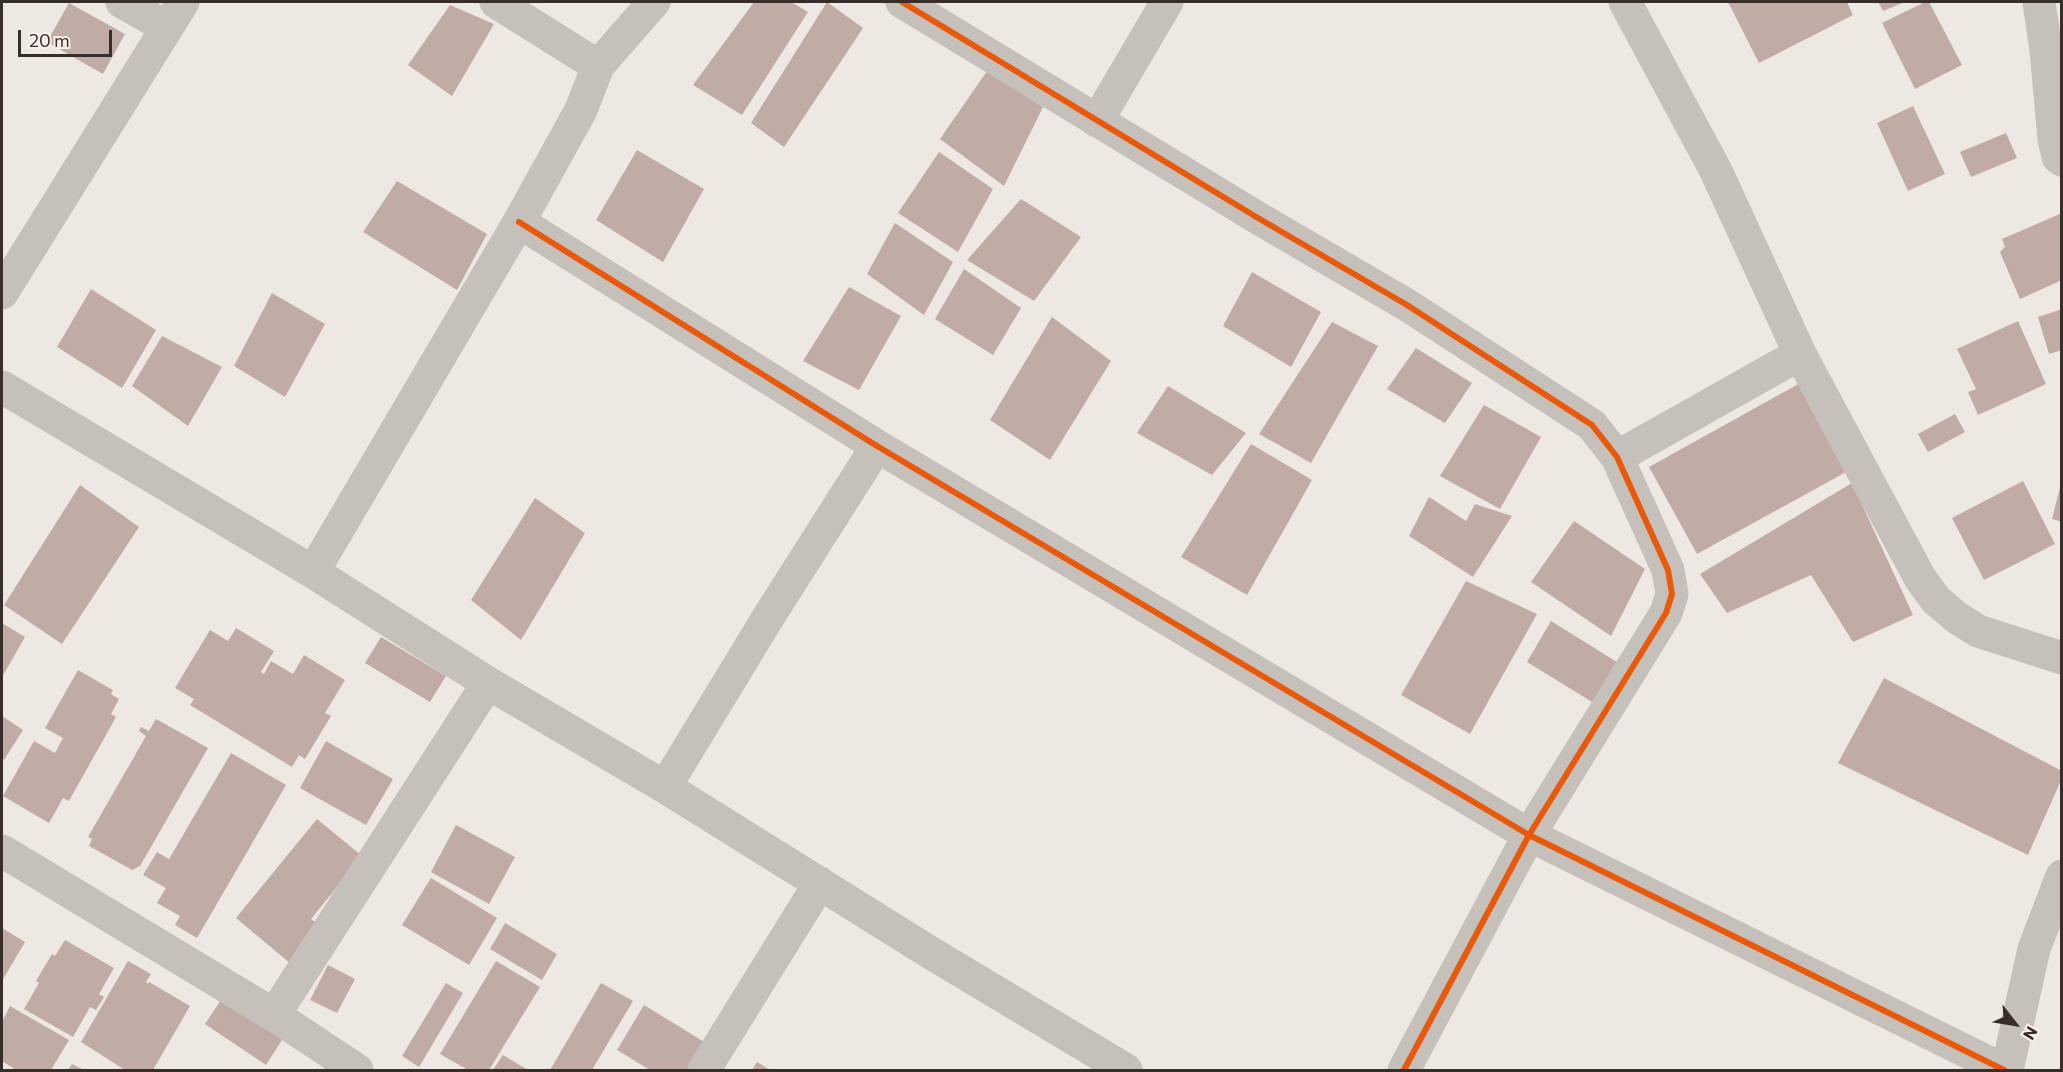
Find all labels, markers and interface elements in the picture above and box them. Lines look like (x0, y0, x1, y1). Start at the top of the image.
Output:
scale bar (21, 18, 116, 56)
text: 20 m (29, 29, 70, 51)
north arrow (1985, 994, 2045, 1054)
text: N (2020, 1023, 2042, 1044)

